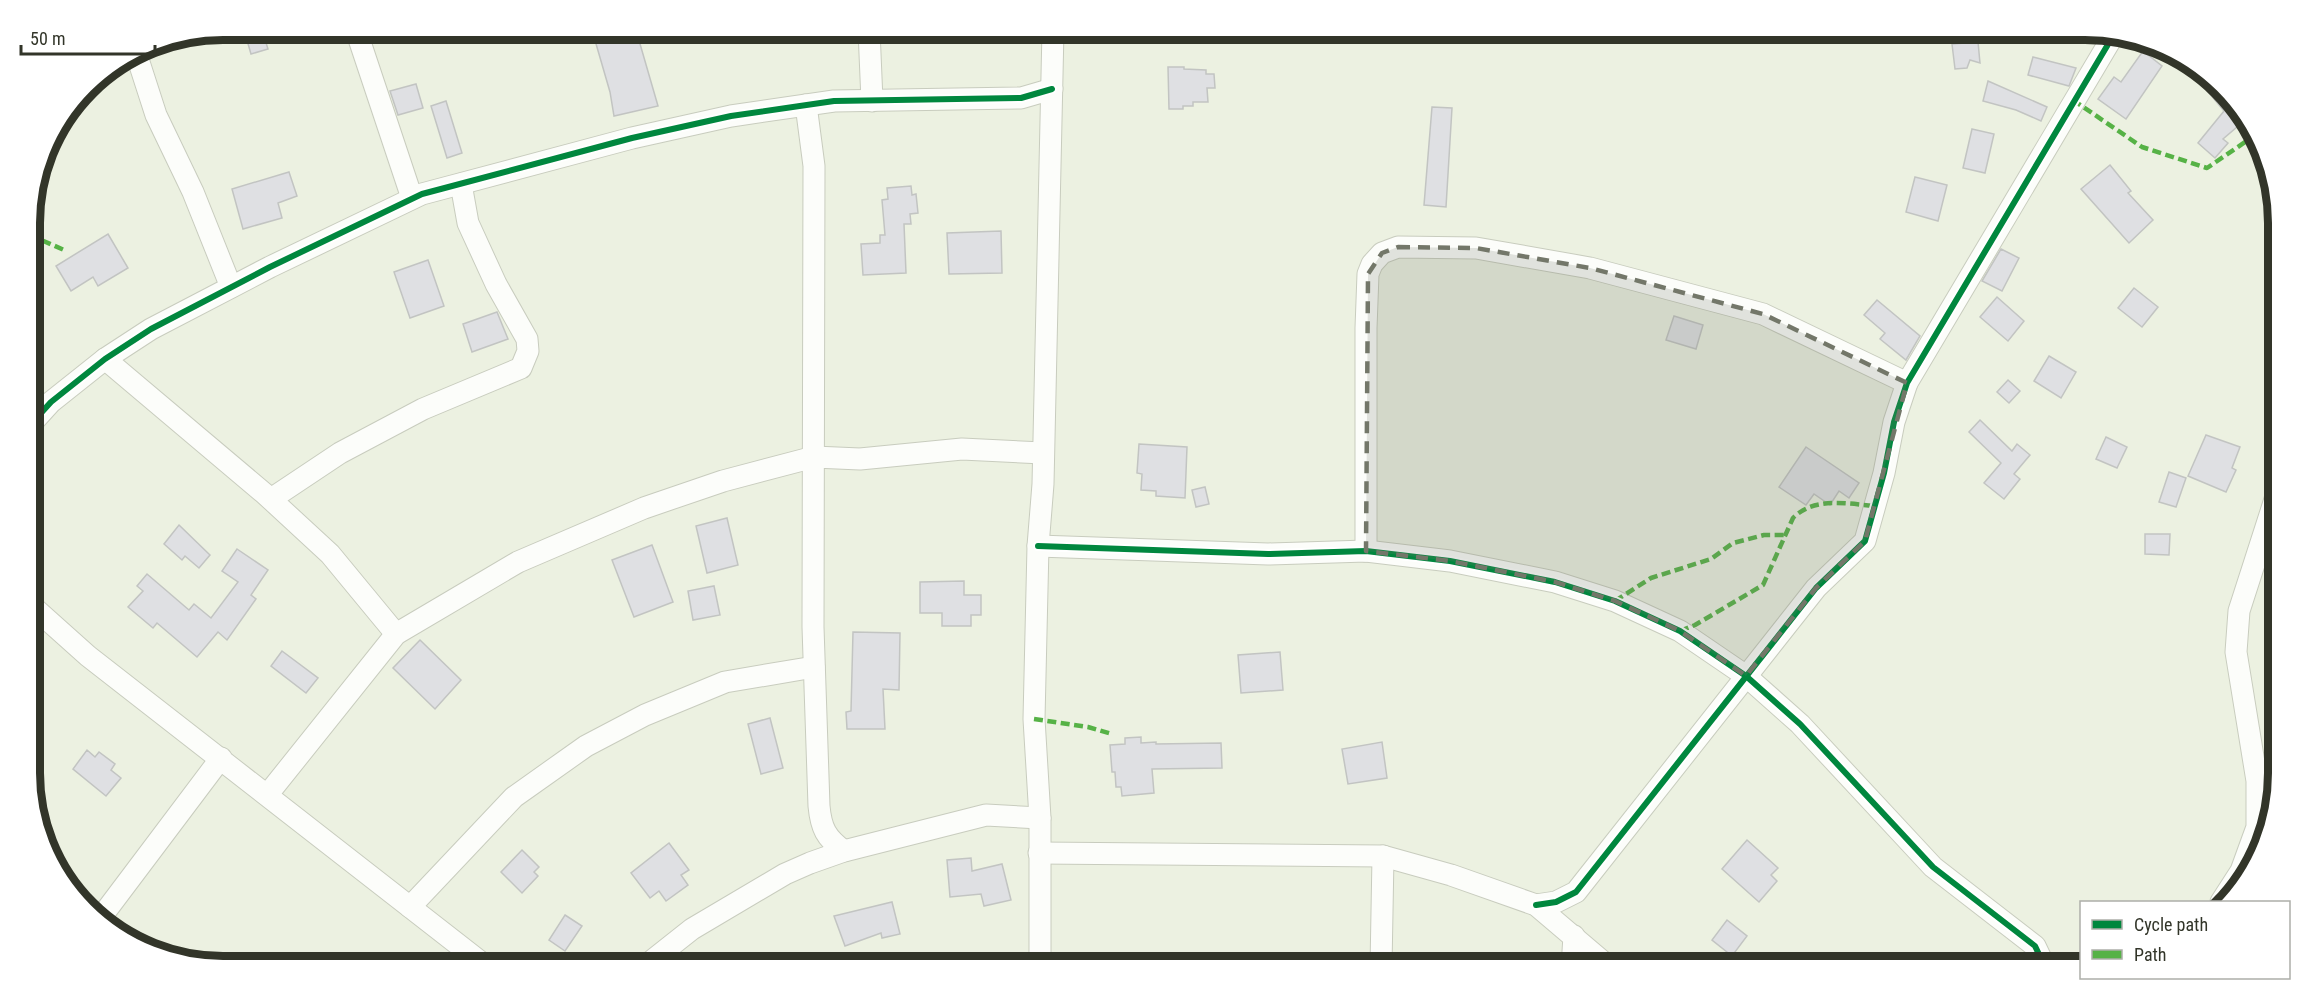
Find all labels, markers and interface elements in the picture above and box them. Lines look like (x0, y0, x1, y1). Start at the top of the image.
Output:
scale bar (21, 18, 154, 56)
text: 50 m (30, 28, 65, 49)
legend (2080, 901, 2290, 979)
text: Cycle path (2134, 914, 2208, 935)
text: Path (2134, 944, 2167, 965)

